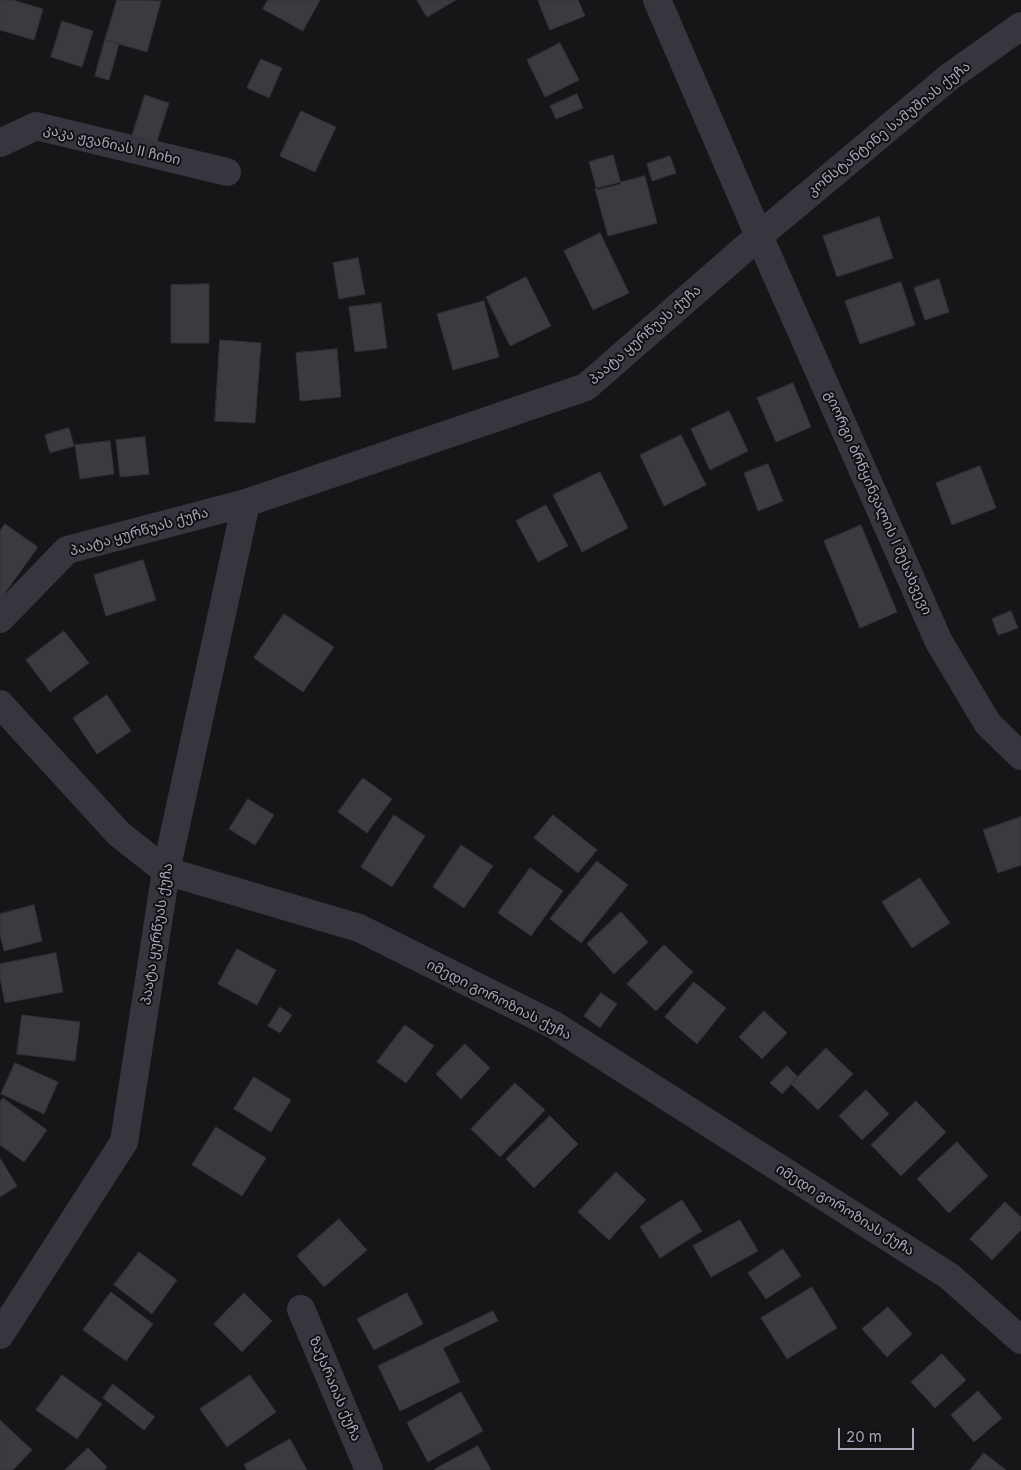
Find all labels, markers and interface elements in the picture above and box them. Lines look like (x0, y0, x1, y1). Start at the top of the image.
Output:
street label: კონსტანტინე სამუშიას ქუჩა (804, 58, 974, 200)
street label: კაკა ჟვანიას II ჩიხი (42, 121, 182, 169)
street label: პაატა ყურწუას ქუჩა (585, 282, 705, 388)
street label: გიორგი ბრწყინვალის I შესახვევი (821, 388, 935, 618)
street label: პაატა ყურწუას ქუჩა (68, 504, 210, 560)
street label: პაატა ყურწუას ქუჩა (137, 862, 177, 1006)
street label: იმედი გოროზიას ქუჩა (424, 956, 574, 1044)
street label: იმედი გოროზიას ქუჩა (773, 1161, 917, 1259)
street label: ზაქარაიას ქუჩა (305, 1334, 365, 1444)
scale bar (841, 1418, 917, 1450)
text: 20 m (846, 1427, 882, 1446)

